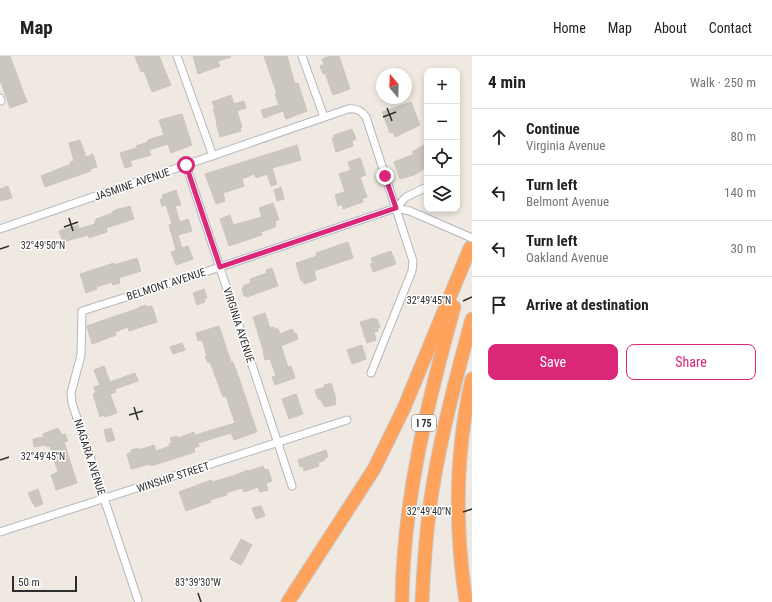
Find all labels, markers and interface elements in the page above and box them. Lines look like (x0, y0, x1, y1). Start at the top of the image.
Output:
text: Map (20, 16, 53, 39)
text: Home (553, 20, 586, 36)
text: Map (608, 20, 632, 36)
text: About (654, 20, 687, 36)
text: Contact (709, 20, 752, 36)
north arrow (376, 68, 412, 104)
map controls (424, 68, 460, 212)
button: + (424, 68, 460, 104)
text: 4 min (488, 72, 526, 92)
text: Walk · 250 m (690, 75, 756, 90)
button: − (424, 104, 460, 140)
text: Continue (526, 120, 580, 138)
icon: ahead (488, 126, 510, 148)
text: 80 m (730, 129, 756, 144)
text: Virginia Avenue (526, 138, 605, 153)
button: locate (424, 140, 460, 176)
route start (177, 156, 195, 174)
street label: JASMINE AVENUE (93, 165, 172, 203)
route end (376, 167, 394, 185)
button: layers (424, 176, 460, 212)
text: Turn left (526, 176, 577, 194)
icon: left (488, 182, 510, 204)
text: 140 m (724, 185, 756, 200)
text: Belmont Avenue (526, 194, 609, 209)
text: Turn left (526, 232, 577, 250)
icon: left (488, 238, 510, 260)
text: 32°49'50"N (21, 240, 65, 251)
text: 30 m (730, 241, 756, 256)
text: Oakland Avenue (526, 250, 608, 265)
street label: BELMONT AVENUE (125, 265, 208, 303)
street label: VIRGINIA AVENUE (220, 286, 257, 365)
icon: arrive (488, 294, 510, 316)
text: 32°49'45"N (407, 295, 451, 306)
text: Arrive at destination (526, 296, 649, 314)
button: Save (488, 344, 618, 380)
button: Share (626, 344, 756, 380)
road number: I 75 (412, 415, 436, 431)
street label: NIAGARA AVENUE (71, 417, 108, 497)
text: 32°49'45"N (21, 451, 65, 462)
street label: WINSHIP STREET (135, 459, 211, 495)
text: 32°49'40"N (407, 506, 451, 517)
scale bar (12, 574, 77, 593)
text: 50 m (18, 576, 40, 589)
text: 83°39'30"W (175, 577, 221, 588)

